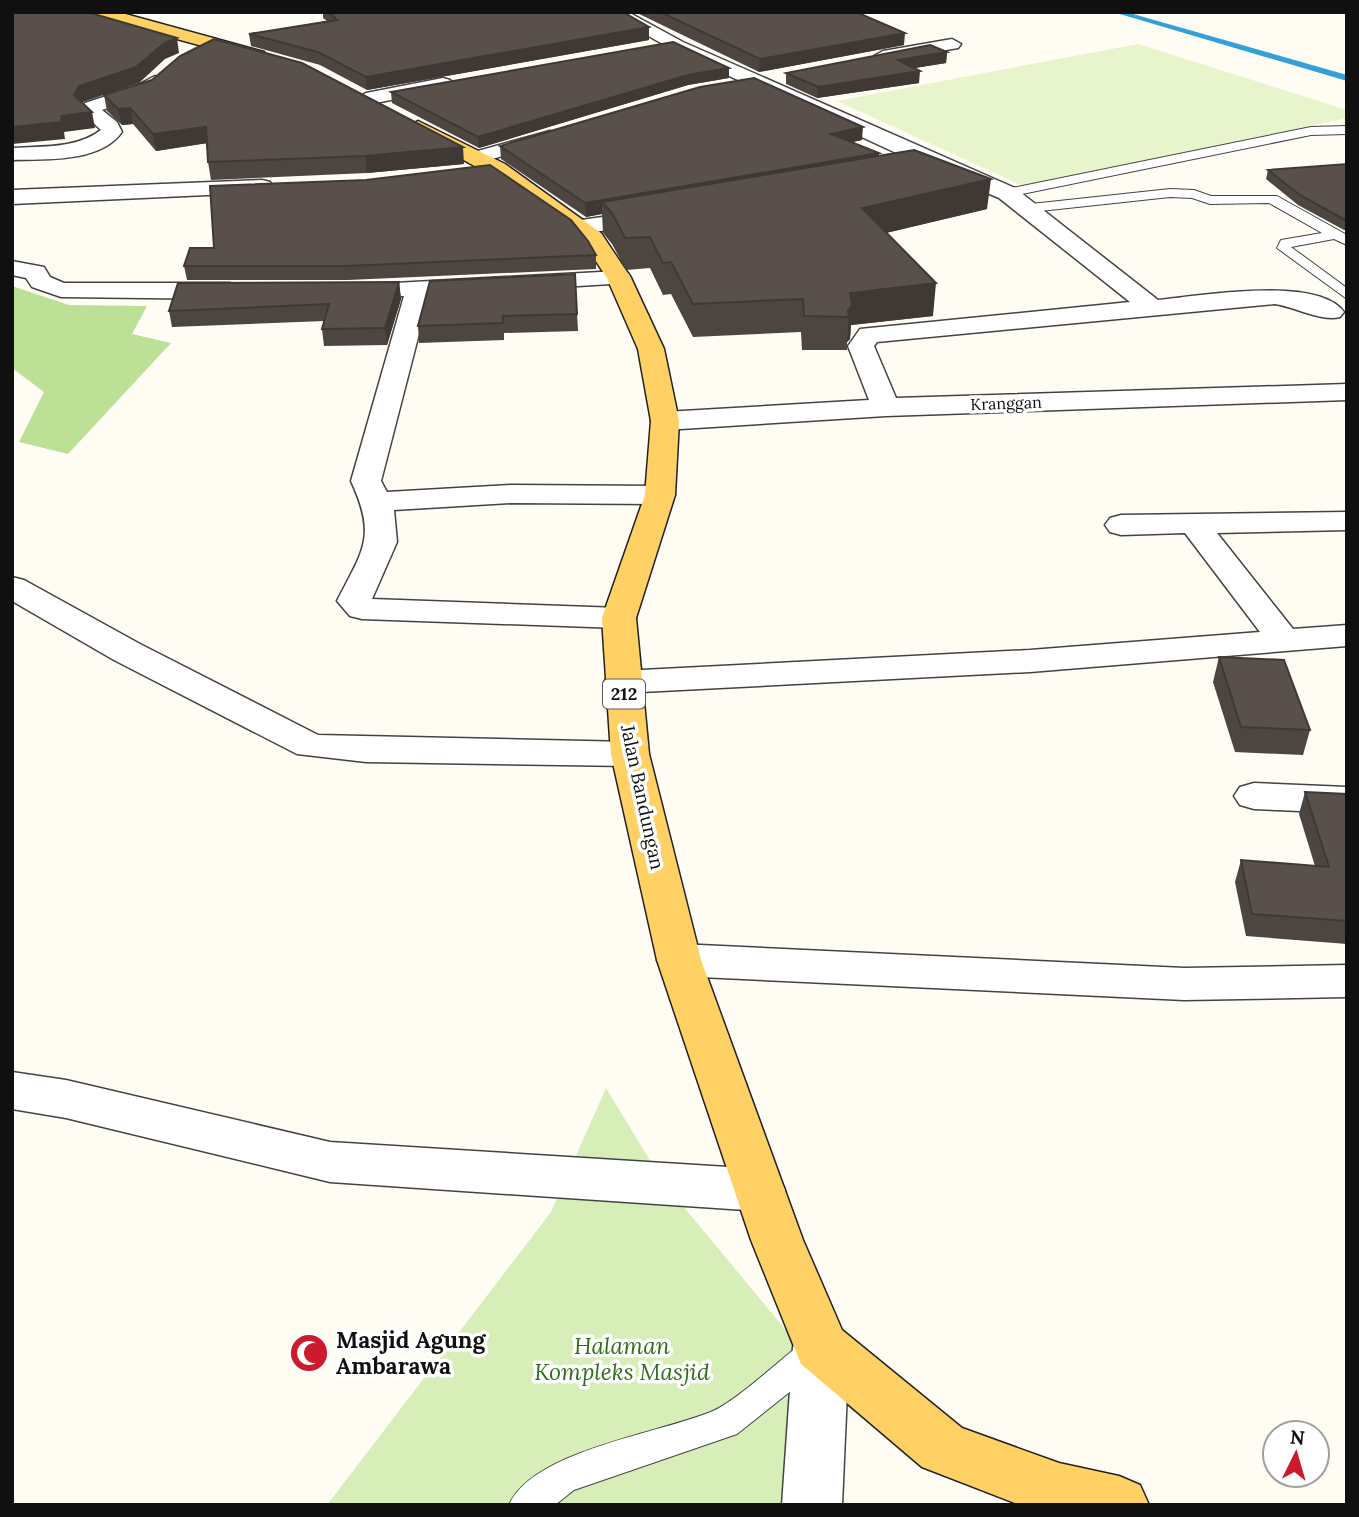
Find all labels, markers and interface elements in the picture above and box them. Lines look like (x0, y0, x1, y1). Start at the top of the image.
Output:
street label: Kranggan (970, 392, 1042, 414)
road number: 212 (603, 680, 645, 708)
street label: Jalan Bandungan (616, 721, 670, 872)
place label: Masjid Agung Ambarawa (336, 1325, 487, 1380)
park label: Halaman Kompleks Masjid (534, 1331, 710, 1386)
mosque icon: Masjid Agung Ambarawa (288, 1332, 330, 1374)
north arrow (1261, 1419, 1331, 1489)
text: N (1289, 1424, 1306, 1450)

